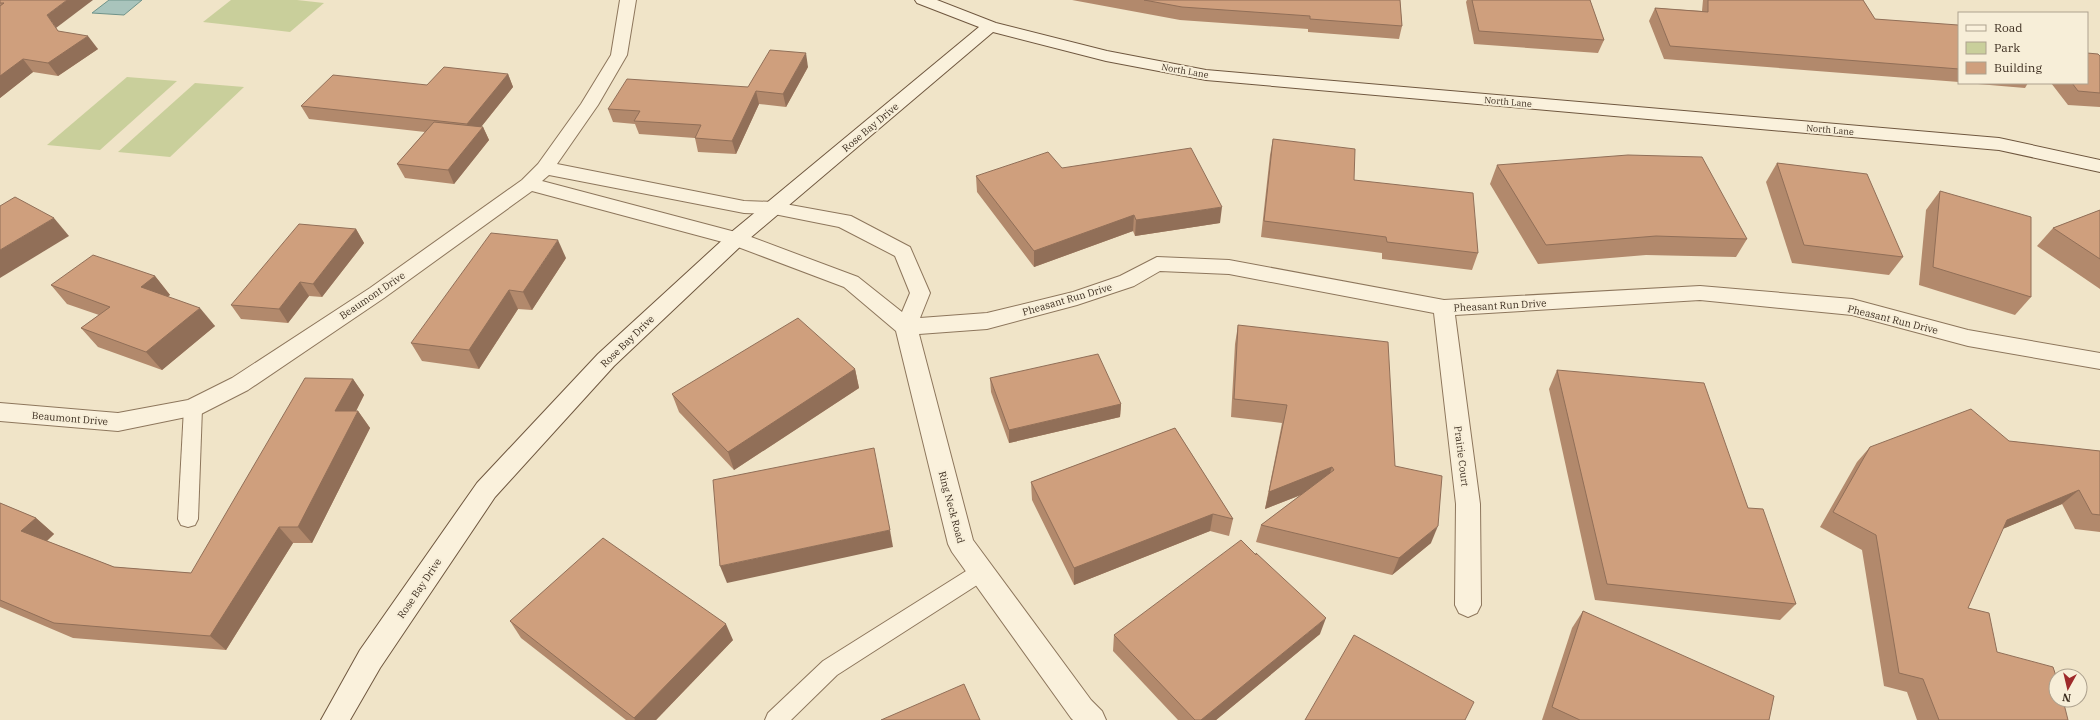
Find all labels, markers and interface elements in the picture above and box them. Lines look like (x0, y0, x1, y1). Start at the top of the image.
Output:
legend (1958, 12, 2088, 84)
text: Road (1994, 20, 2023, 35)
text: Park (1994, 40, 2020, 55)
text: Building (1994, 60, 2042, 75)
street label: North Lane (1161, 61, 1210, 80)
street label: North Lane (1484, 94, 1533, 109)
street label: Rose Bay Drive (839, 100, 901, 155)
street label: North Lane (1806, 122, 1855, 137)
street label: Beaumont Drive (337, 269, 408, 322)
street label: Pheasant Run Drive (1021, 280, 1114, 319)
street label: Pheasant Run Drive (1453, 297, 1547, 314)
street label: Pheasant Run Drive (1846, 302, 1939, 337)
street label: Rose Bay Drive (598, 312, 657, 370)
street label: Beaumont Drive (31, 409, 109, 428)
street label: Prairie Court (1451, 425, 1472, 487)
street label: Ring Neck Road (936, 470, 967, 545)
street label: Rose Bay Drive (395, 556, 444, 621)
north arrow (2048, 668, 2088, 708)
text: N (2061, 690, 2072, 705)

